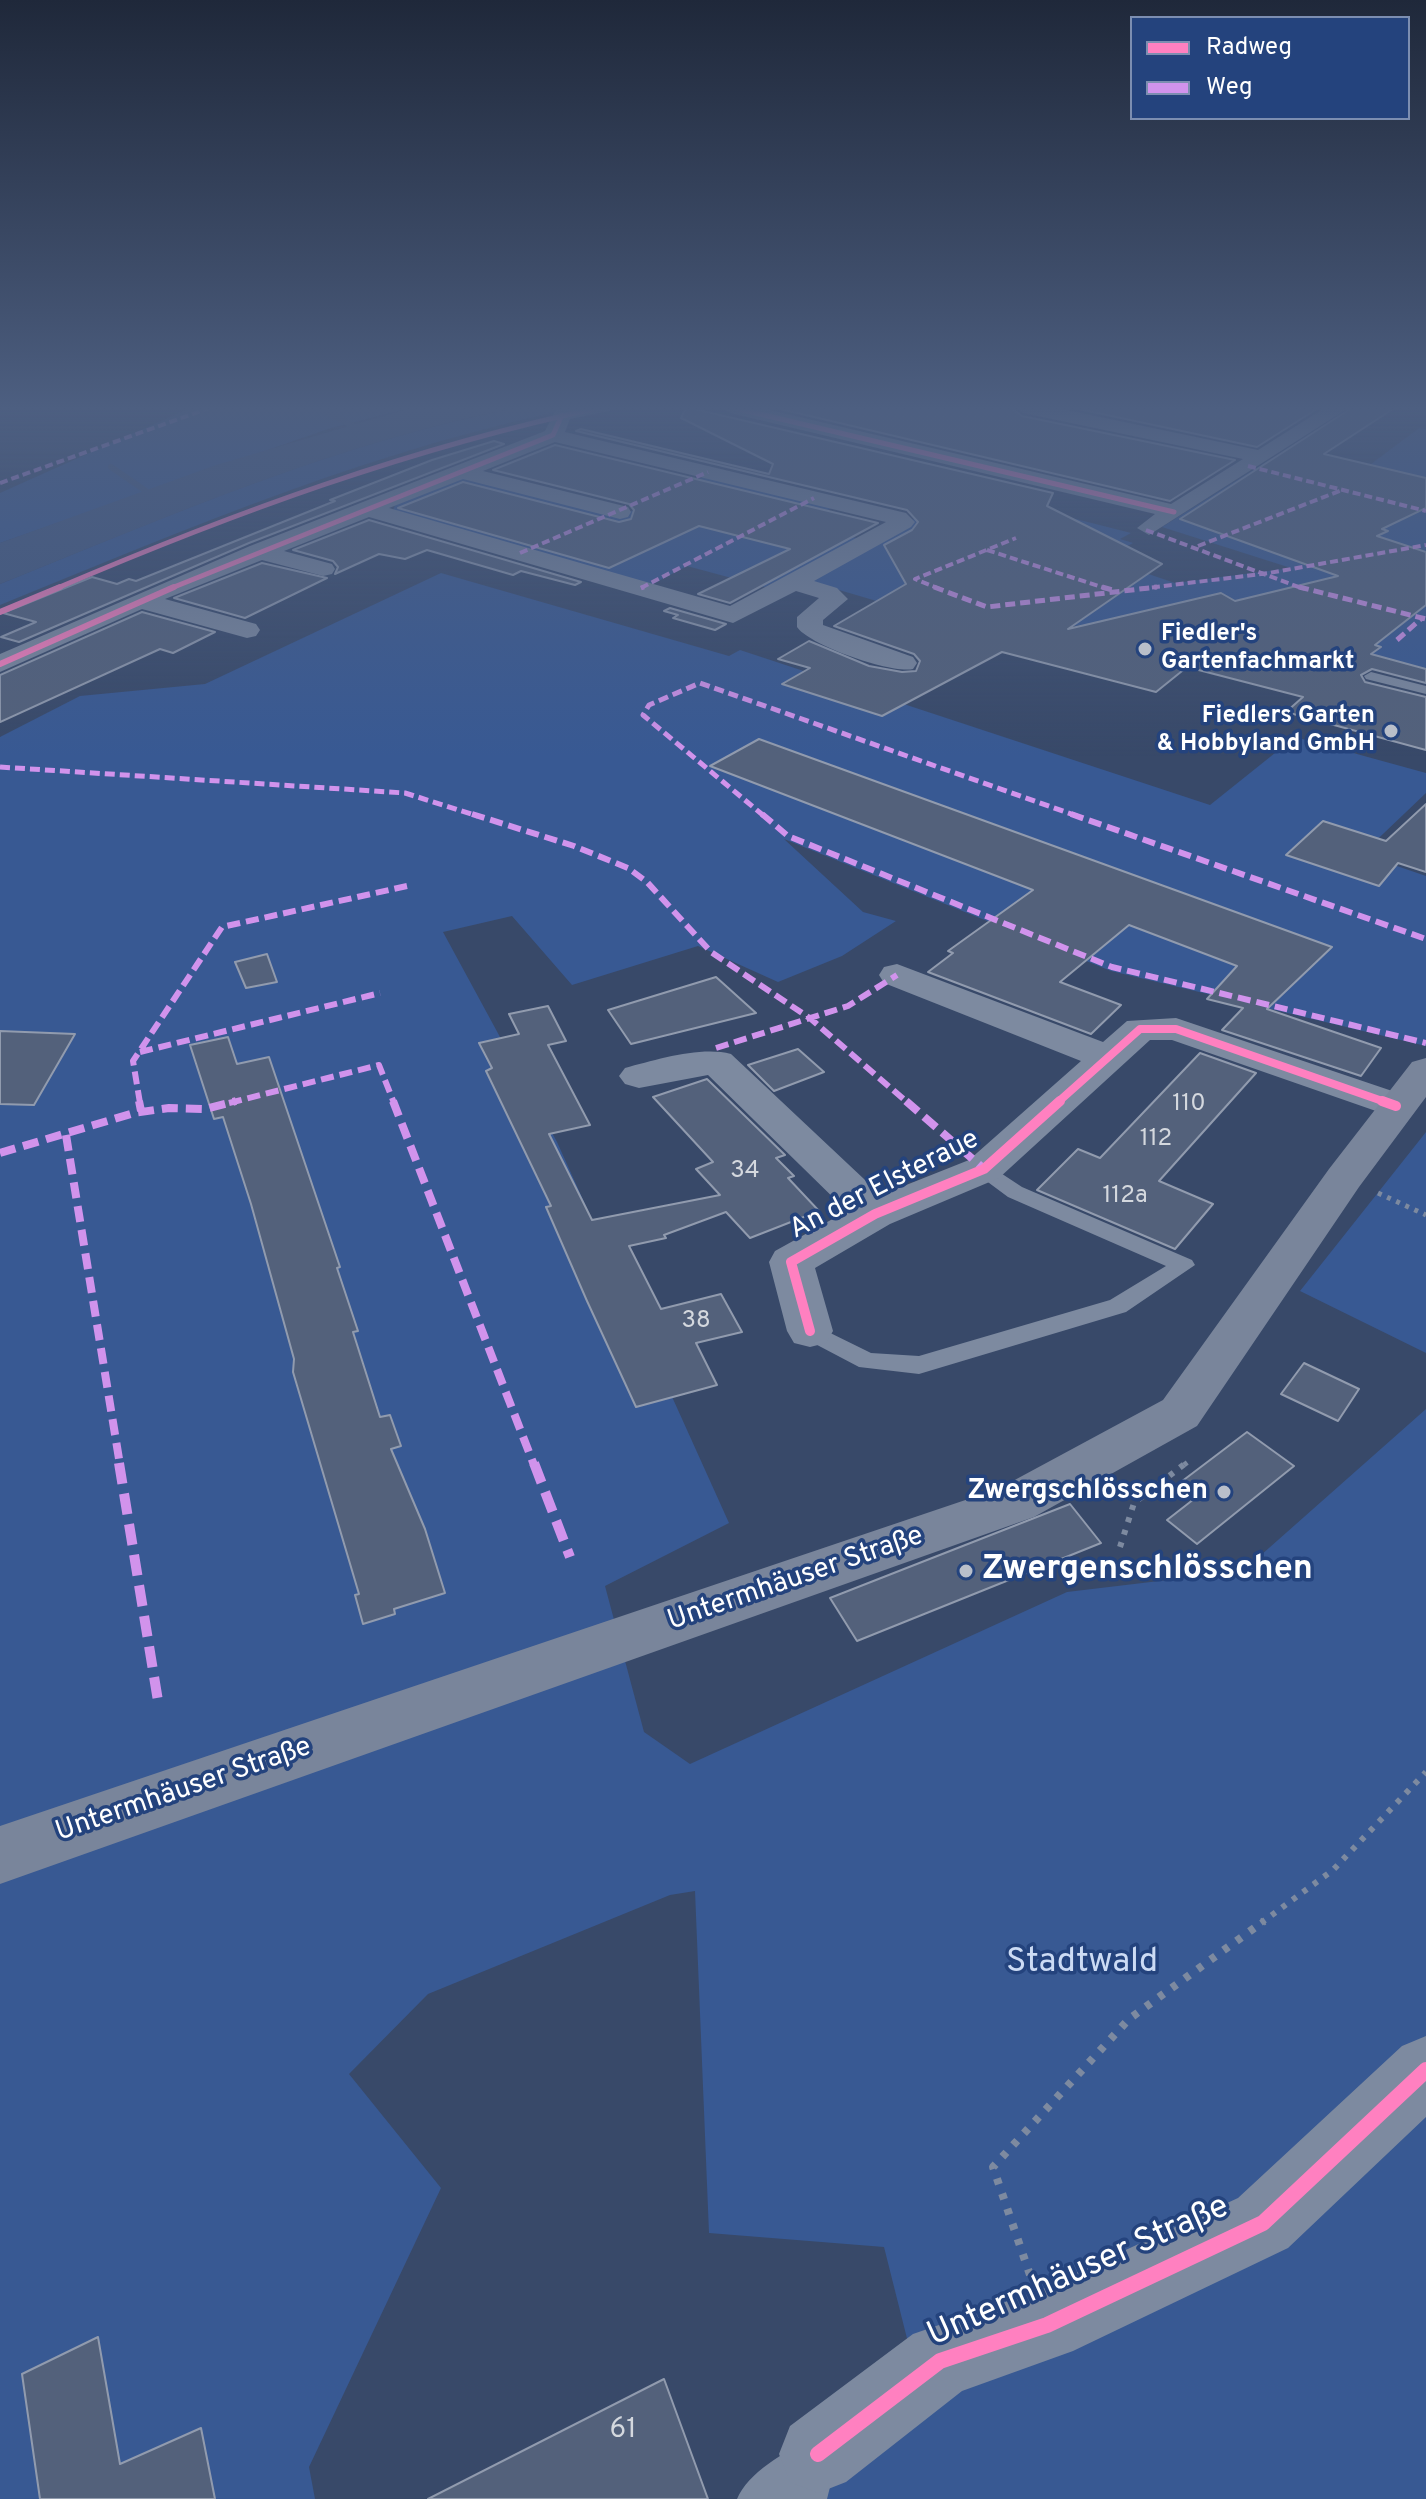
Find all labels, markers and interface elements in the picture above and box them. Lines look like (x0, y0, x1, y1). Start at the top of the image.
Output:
legend (1130, 16, 1410, 120)
text: Radweg (1206, 33, 1292, 63)
text: Weg (1206, 73, 1253, 103)
place label: Fiedler's Gartenfachmarkt (1161, 621, 1354, 677)
marker: Fiedler's Gartenfachmarkt (1136, 640, 1154, 658)
place label: Fiedlers Garten & Hobbyland GmbH (1157, 703, 1375, 759)
marker: Fiedlers Garten & Hobbyland GmbH (1382, 722, 1400, 740)
house number: 110 (1172, 1091, 1206, 1119)
street label: An der Elsteraue (785, 1124, 985, 1248)
house number: 112 (1140, 1126, 1172, 1154)
house number: 34 (730, 1158, 760, 1186)
house number: 112a (1102, 1183, 1148, 1211)
house number: 38 (681, 1308, 711, 1336)
place label: Zwergschlösschen (968, 1475, 1208, 1509)
marker: Zwergschlösschen (1215, 1483, 1233, 1501)
street label: Untermhäuser Straße (664, 1520, 928, 1640)
place label: Zwergenschlösschen (982, 1551, 1313, 1591)
marker: Zwergenschlösschen (957, 1562, 975, 1580)
street label: Untermhäuser Straße (52, 1731, 316, 1851)
park label: Stadtwald (1006, 1944, 1158, 1984)
street label: Untermhäuser Straße (922, 2188, 1236, 2358)
house number: 61 (609, 2414, 637, 2448)

